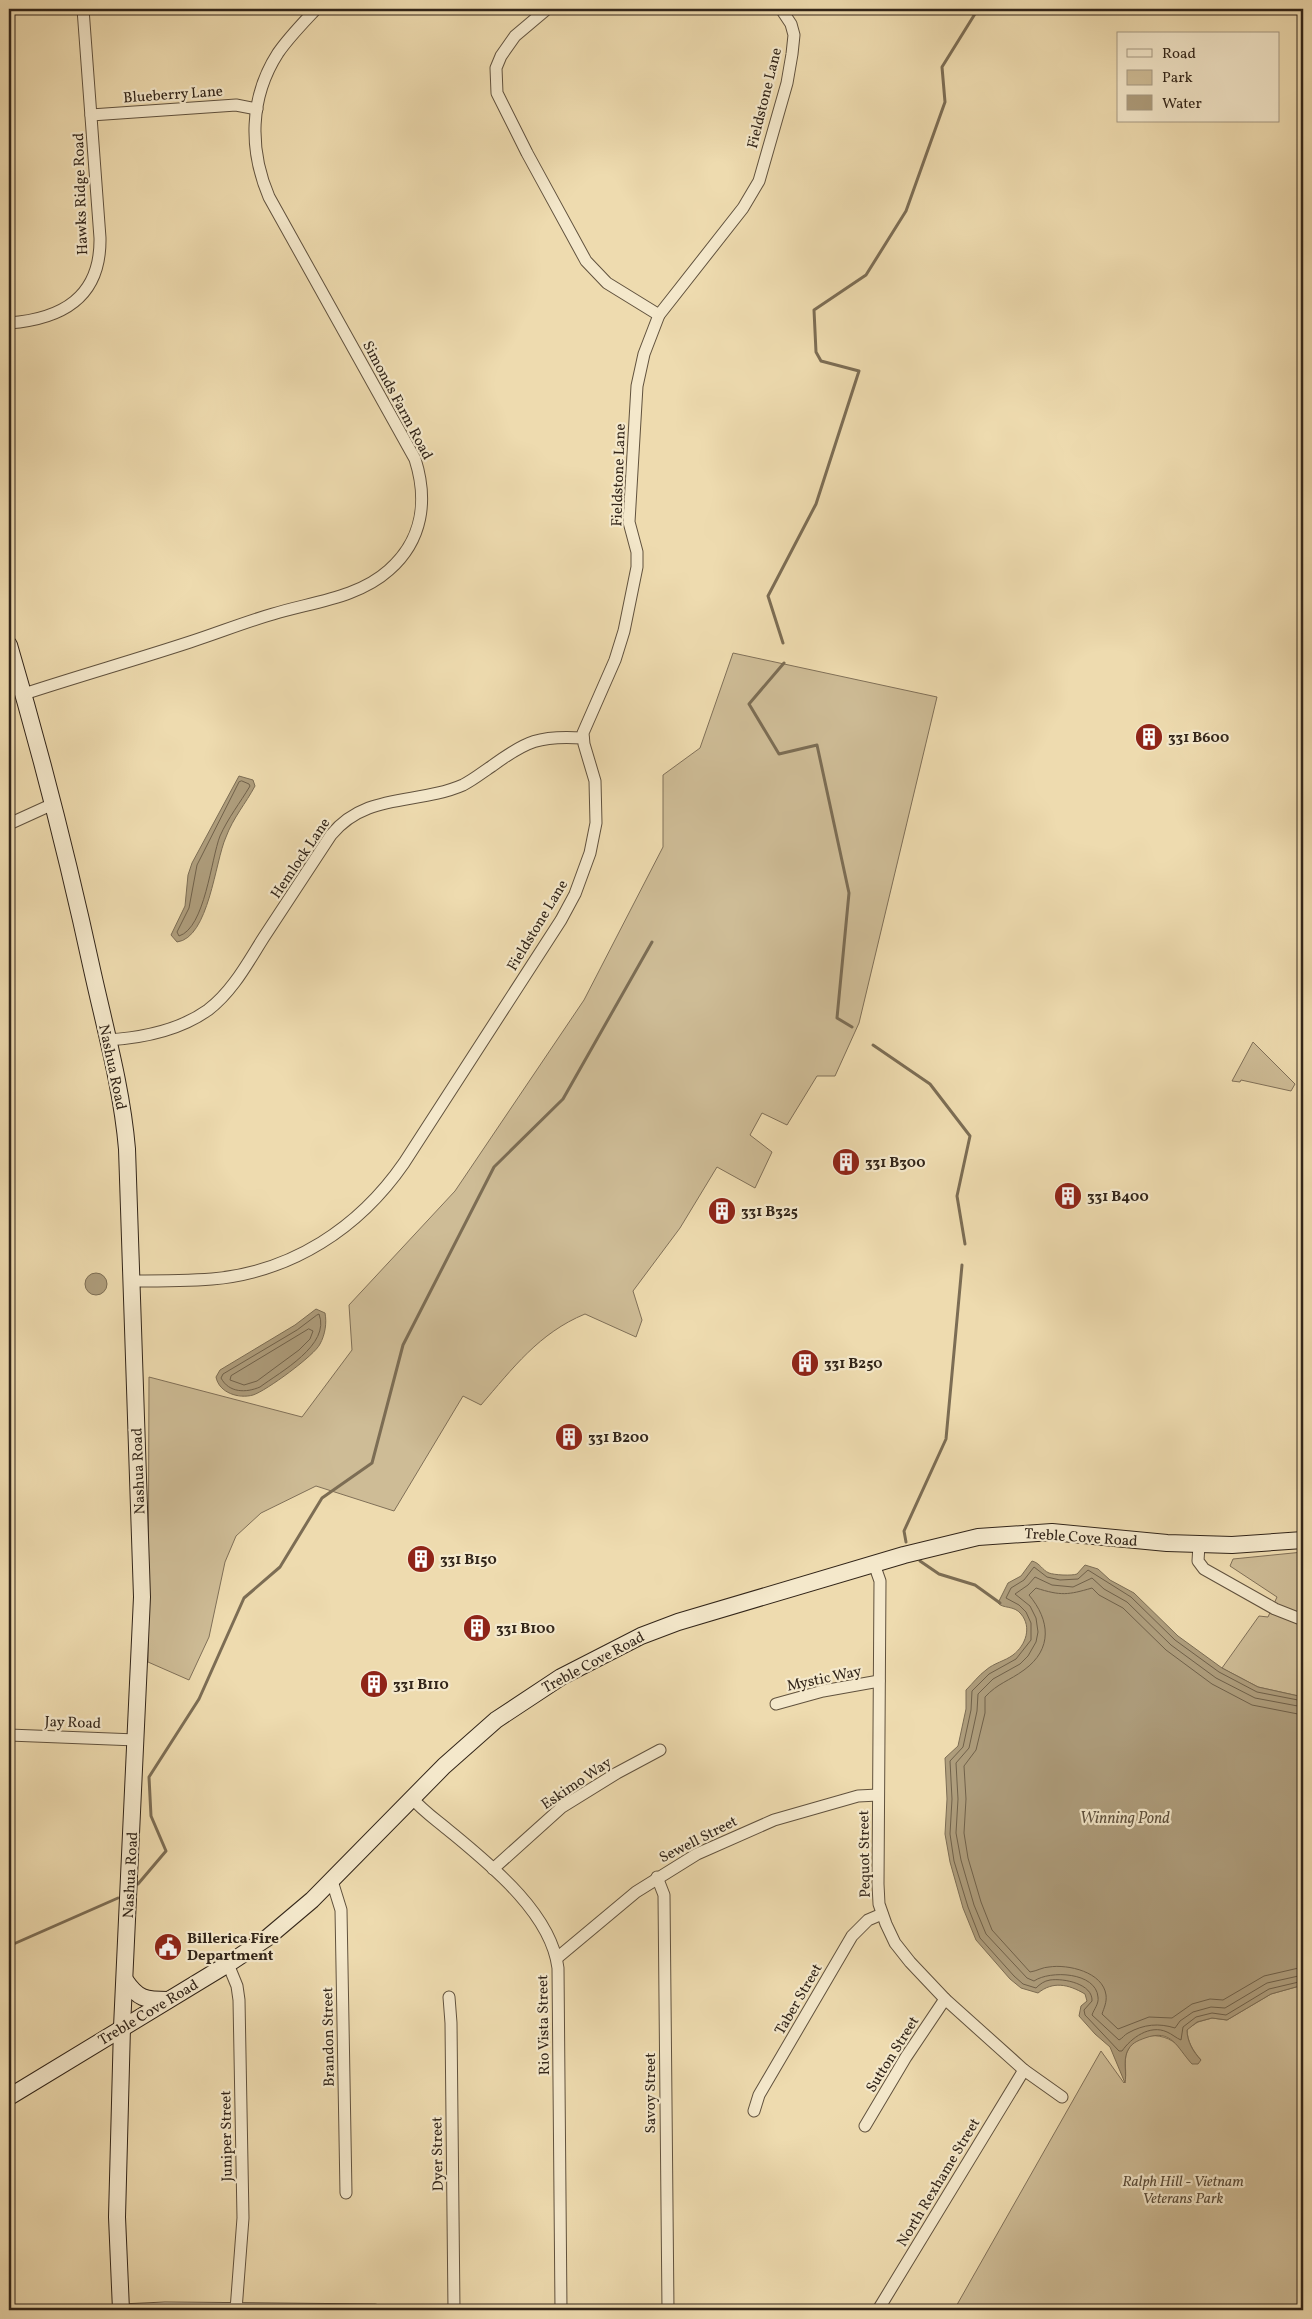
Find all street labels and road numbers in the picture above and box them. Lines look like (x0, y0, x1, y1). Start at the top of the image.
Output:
street label: Fieldstone Lane (743, 46, 788, 151)
street label: Blueberry Lane (123, 82, 224, 109)
street label: Hawks Ridge Road (69, 132, 94, 255)
street label: Simonds Farm Road (356, 337, 437, 464)
street label: Fieldstone Lane (607, 423, 632, 527)
street label: Hemlock Lane (266, 814, 336, 904)
street label: Fieldstone Lane (503, 876, 574, 975)
street label: Nashua Road (92, 1023, 131, 1112)
street label: Nashua Road (127, 1427, 152, 1515)
street label: Treble Cove Road (1023, 1524, 1138, 1553)
street label: Treble Cove Road (539, 1627, 649, 1699)
street label: Mystic Way (785, 1661, 864, 1698)
street label: Jay Road (44, 1712, 102, 1735)
street label: Eskimo Way (537, 1753, 616, 1816)
street label: Pequot Street (854, 1810, 877, 1898)
street label: Sewell Street (656, 1812, 741, 1869)
street label: Nashua Road (119, 1831, 144, 1919)
street label: Taber Street (770, 1960, 828, 2039)
street label: Rio Vista Street (533, 1974, 556, 2076)
street label: Treble Cove Road (95, 1975, 203, 2052)
street label: Brandon Street (318, 1987, 341, 2087)
street label: Sutton Street (862, 2013, 925, 2097)
street label: Savoy Street (641, 2053, 662, 2133)
street label: Juniper Street (216, 2090, 239, 2182)
street label: North Rexhame Street (893, 2115, 986, 2251)
street label: Dyer Street (427, 2116, 450, 2191)

